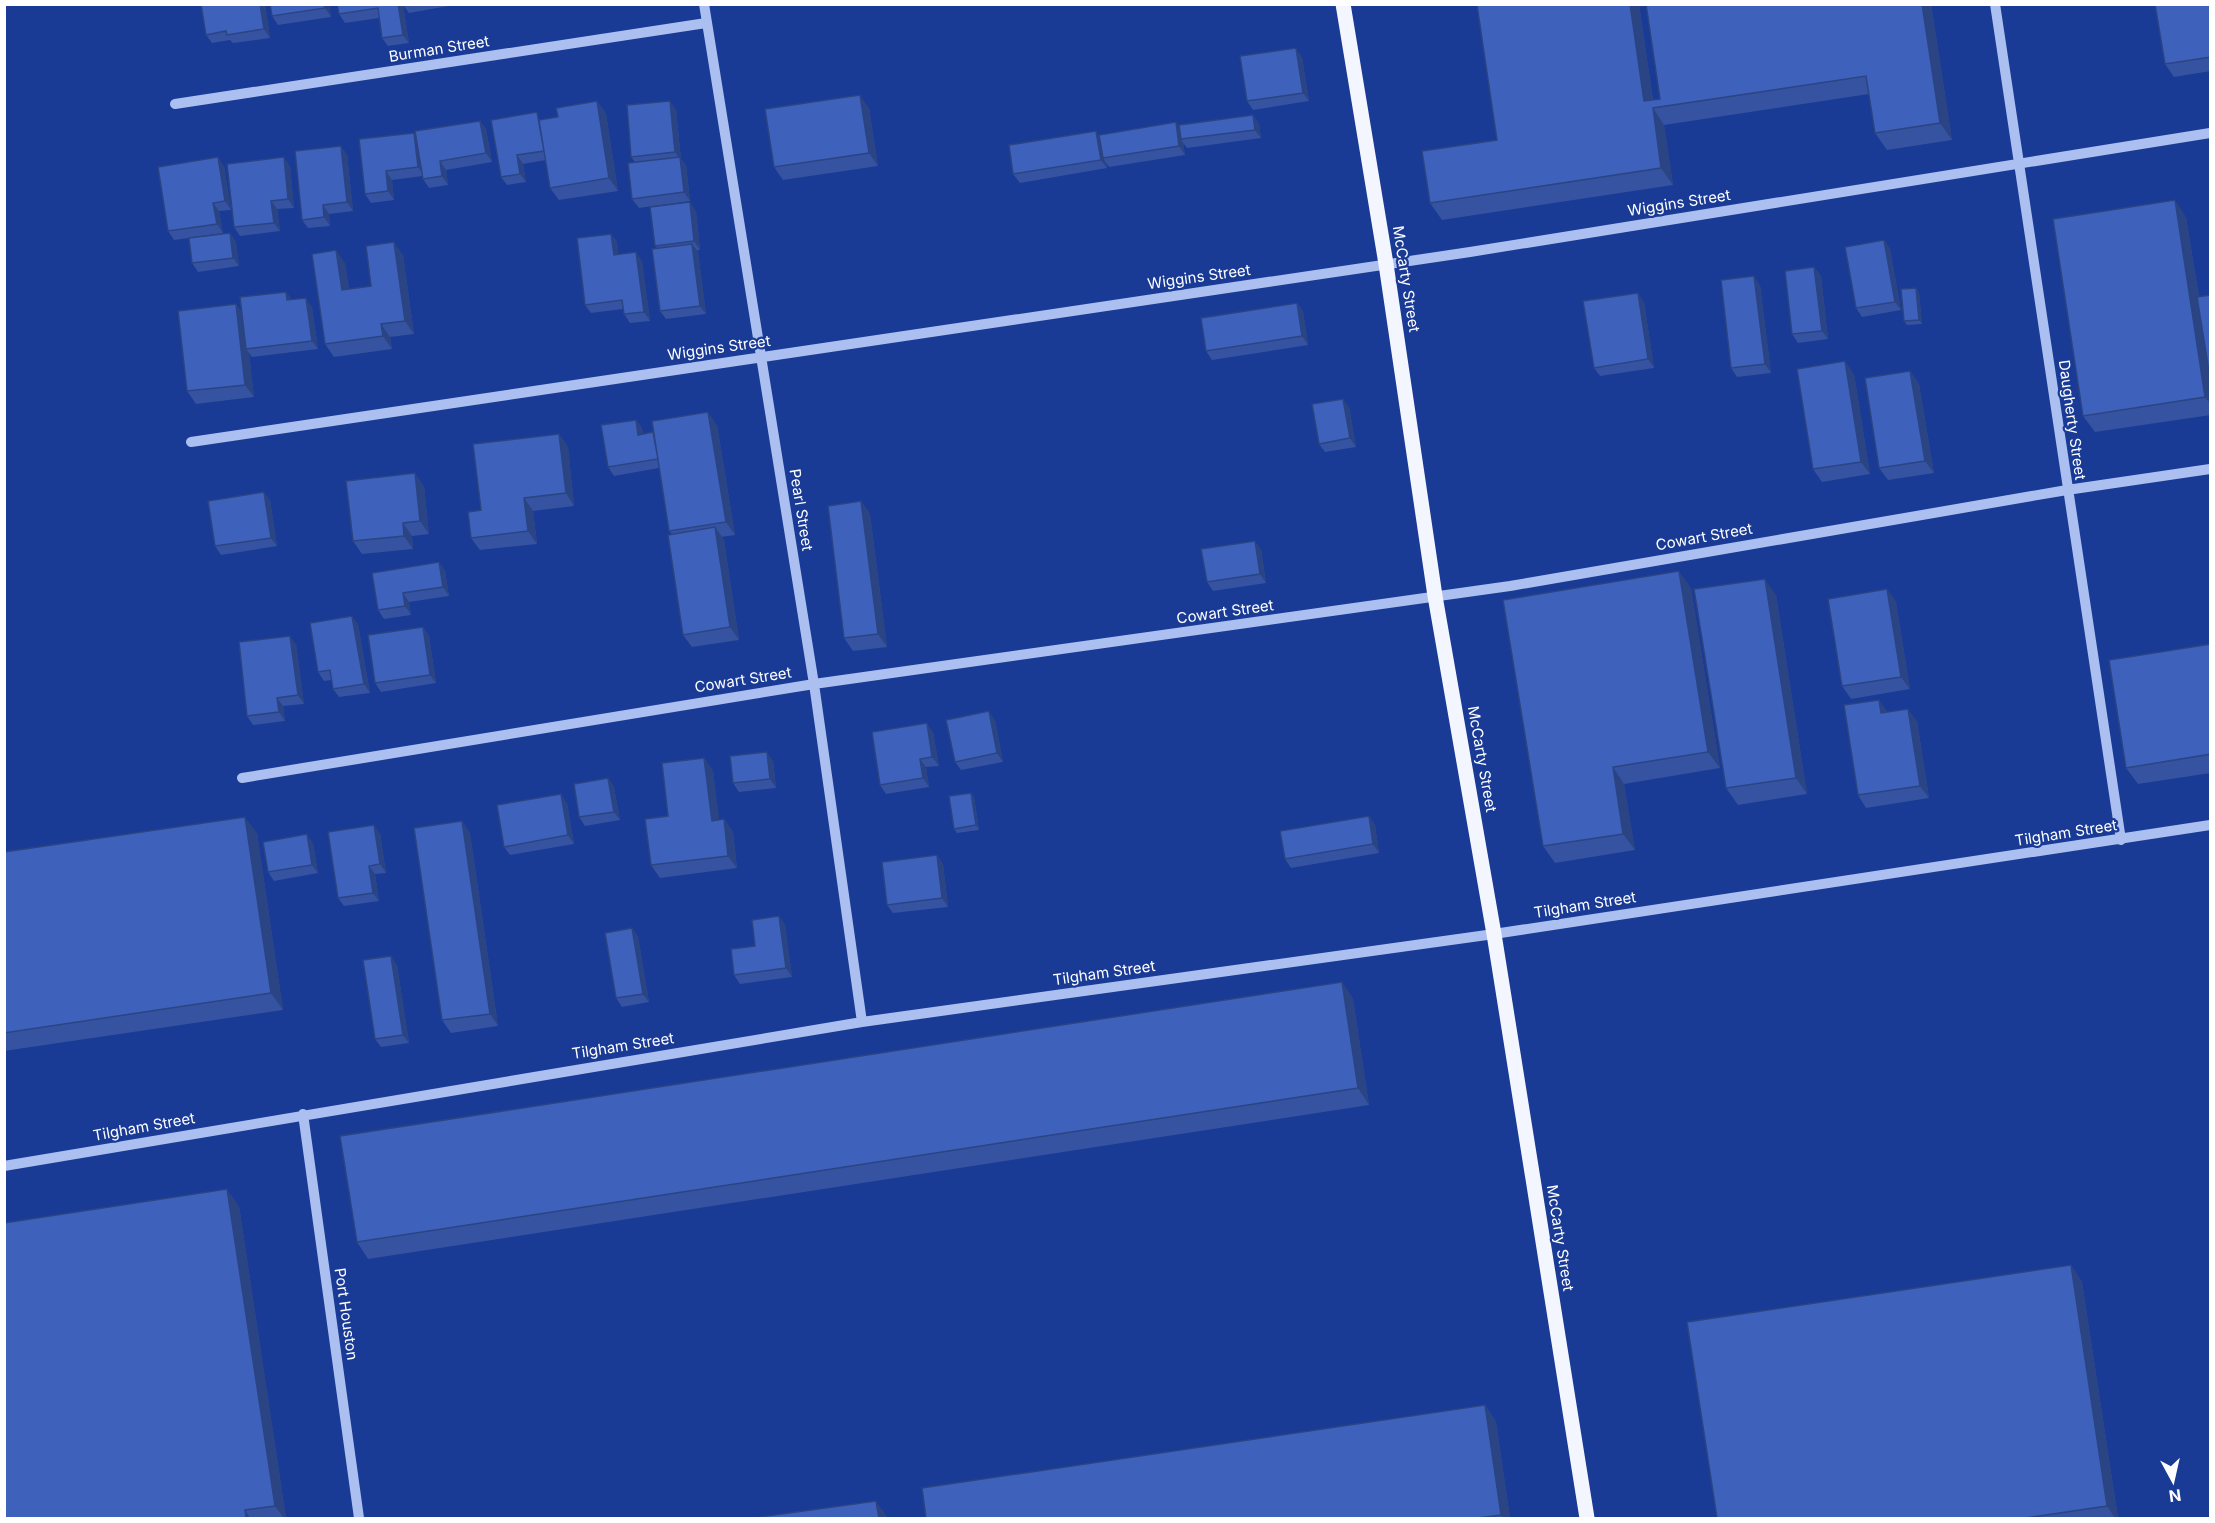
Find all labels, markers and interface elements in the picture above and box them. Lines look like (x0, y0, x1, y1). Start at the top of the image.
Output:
street label: Burman Street (387, 31, 491, 66)
street label: Wiggins Street (1626, 185, 1732, 220)
street label: McCarty Street (1389, 224, 1424, 334)
street label: Wiggins Street (1146, 260, 1252, 293)
street label: Wiggins Street (666, 331, 772, 364)
street label: Daugherty Street (2055, 359, 2090, 481)
street label: Pearl Street (786, 468, 817, 552)
street label: Cowart Street (1654, 519, 1754, 554)
street label: Cowart Street (1175, 595, 1275, 628)
street label: Cowart Street (693, 662, 793, 697)
street label: McCarty Street (1464, 704, 1501, 814)
street label: Tilgham Street (2014, 815, 2118, 850)
street label: Tilgham Street (1533, 887, 1637, 922)
street label: Tilgham Street (1052, 956, 1156, 989)
street label: Tilgham Street (571, 1028, 675, 1063)
street label: Tilgham Street (91, 1108, 196, 1145)
street label: McCarty Street (1543, 1183, 1578, 1293)
street label: Port Houston (331, 1267, 362, 1361)
north arrow (2143, 1451, 2203, 1511)
text: N (2168, 1485, 2183, 1507)

